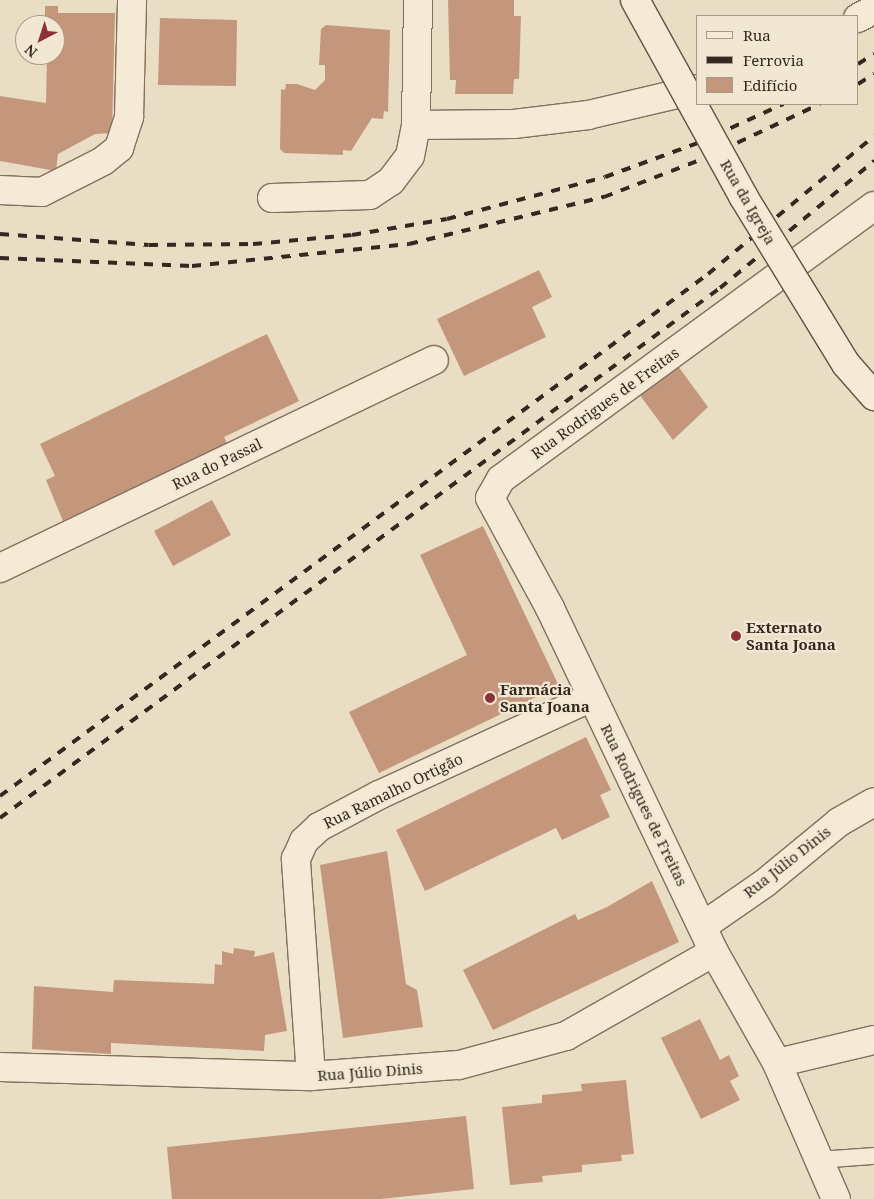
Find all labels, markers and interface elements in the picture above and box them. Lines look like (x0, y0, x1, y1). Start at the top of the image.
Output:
north arrow (15, 15, 65, 65)
legend (696, 15, 859, 105)
text: Rua (743, 25, 771, 45)
text: N (20, 40, 41, 62)
text: Ferrovia (743, 50, 804, 70)
text: Edifício (743, 75, 798, 95)
street label: Rua da Igreja (716, 156, 780, 248)
street label: Rua Rodrigues de Freitas (528, 343, 682, 463)
street label: Rua do Passal (169, 435, 265, 493)
place label: Externato Santa Joana (746, 618, 836, 653)
marker: Externato Santa Joana (730, 630, 742, 642)
place label: Farmácia Santa Joana (500, 680, 590, 715)
marker: Farmácia Santa Joana (484, 692, 496, 704)
street label: Rua Rodrigues de Freitas (597, 721, 691, 889)
street label: Rua Ramalho Ortigão (320, 749, 466, 833)
street label: Rua Júlio Dinis (740, 822, 834, 902)
street label: Rua Júlio Dinis (317, 1059, 423, 1085)

